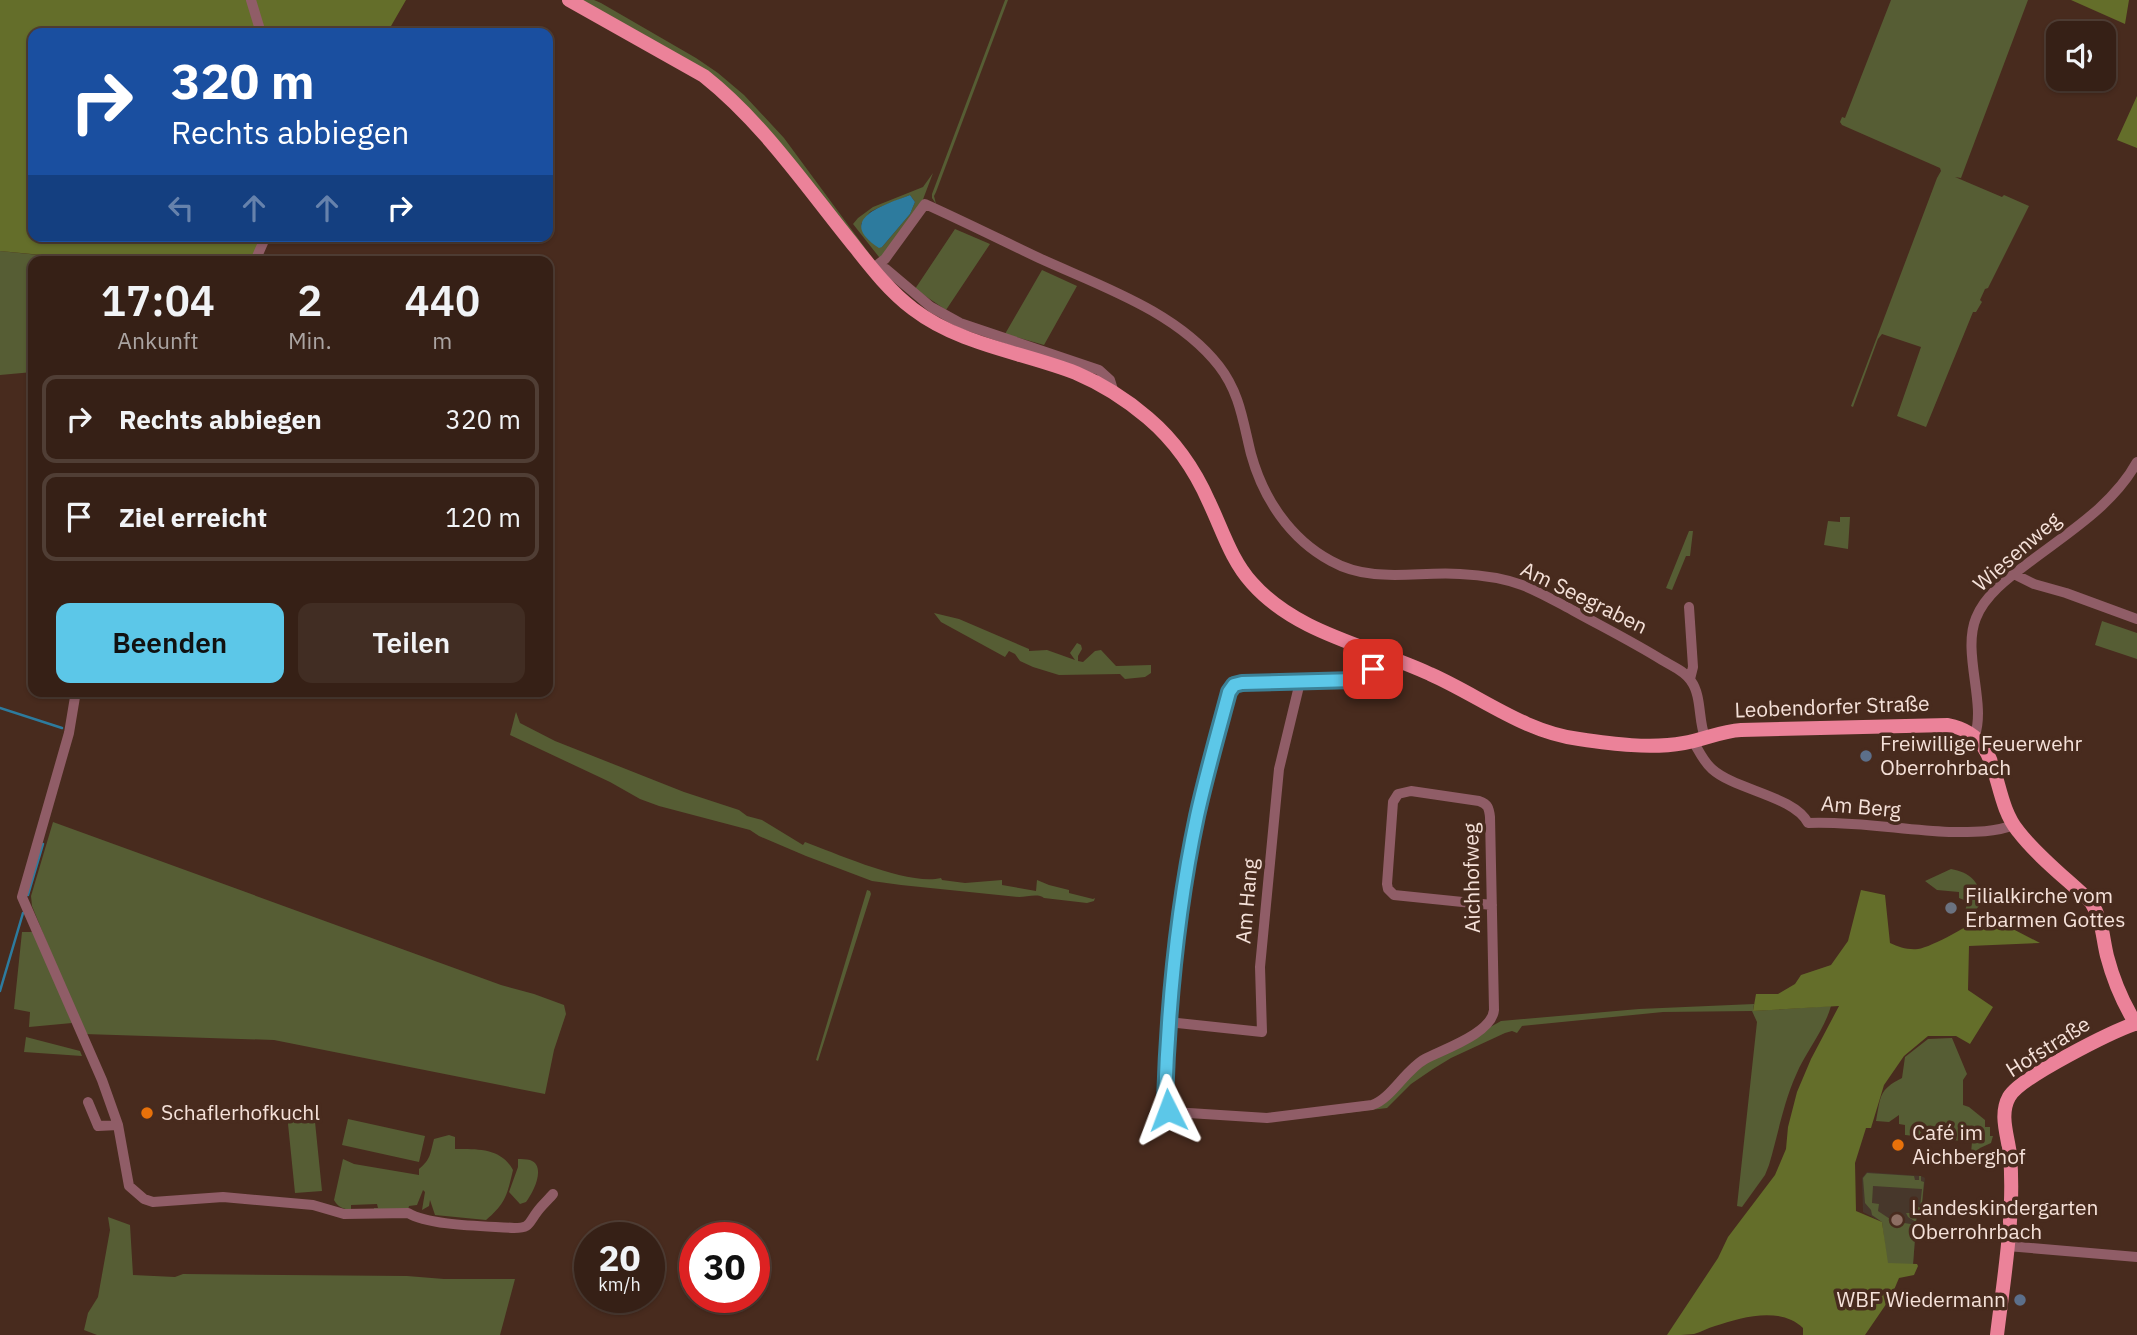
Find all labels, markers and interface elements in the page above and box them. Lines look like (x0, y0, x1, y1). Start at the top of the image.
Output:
map controls (2046, 21, 2116, 91)
button: sound (2046, 21, 2116, 91)
text: 320 m (171, 49, 315, 112)
icon: right (56, 56, 147, 147)
text: Rechts abbiegen (171, 111, 409, 153)
icon: left (162, 189, 200, 227)
icon: ahead (235, 189, 273, 227)
icon: ahead (308, 189, 346, 227)
icon: right (381, 189, 419, 227)
text: 17:04 (101, 273, 215, 328)
text: 2 (297, 273, 322, 328)
text: 440 (405, 273, 480, 328)
text: Ankunft (117, 325, 199, 355)
text: Min. (288, 325, 332, 355)
text: m (432, 325, 452, 355)
icon: right (60, 400, 98, 438)
text: Rechts abbiegen (119, 402, 322, 436)
text: 320 m (445, 402, 521, 436)
icon: arrive (60, 498, 98, 536)
text: Ziel erreicht (119, 500, 267, 534)
text: 120 m (445, 500, 521, 534)
street label: Wiesenweg (1967, 505, 2066, 597)
street label: Am Seegraben (1516, 554, 1652, 640)
button: Beenden (56, 603, 284, 683)
button: Teilen (298, 603, 525, 683)
pin (1343, 639, 1403, 699)
icon: arrive (1354, 650, 1392, 688)
street label: Leobendorfer Straße (1734, 689, 1930, 723)
place label: Freiwillige Feuerwehr Oberrohrbach (1880, 729, 2083, 781)
marker: Freiwillige Feuerwehr Oberrohrbach (1858, 748, 1874, 764)
street label: Am Berg (1820, 789, 1902, 823)
street label: Aichhofweg (1456, 823, 1486, 933)
street label: Am Hang (1228, 857, 1264, 945)
place label: Filialkirche vom Erbarmen Gottes (1965, 881, 2125, 933)
marker: Filialkirche vom Erbarmen Gottes (1943, 900, 1959, 916)
street label: Hofstraße (2000, 1009, 2095, 1083)
position arrow (1131, 1073, 1205, 1147)
place label: Schaflerhofkuchl (161, 1098, 320, 1126)
marker: Schaflerhofkuchl (139, 1105, 155, 1121)
place label: Café im Aichberghof (1912, 1118, 2026, 1170)
marker: Café im Aichberghof (1890, 1137, 1906, 1153)
place label: Landeskindergarten Oberrohrbach (1911, 1193, 2099, 1245)
marker: Landeskindergarten Oberrohrbach (1889, 1212, 1905, 1228)
speed limit sign: 30 (679, 1222, 770, 1313)
text: 20 (598, 1235, 641, 1281)
text: km/h (598, 1273, 641, 1296)
place label: WBF Wiedermann (1837, 1285, 2006, 1313)
marker: WBF Wiedermann (2012, 1292, 2028, 1308)

